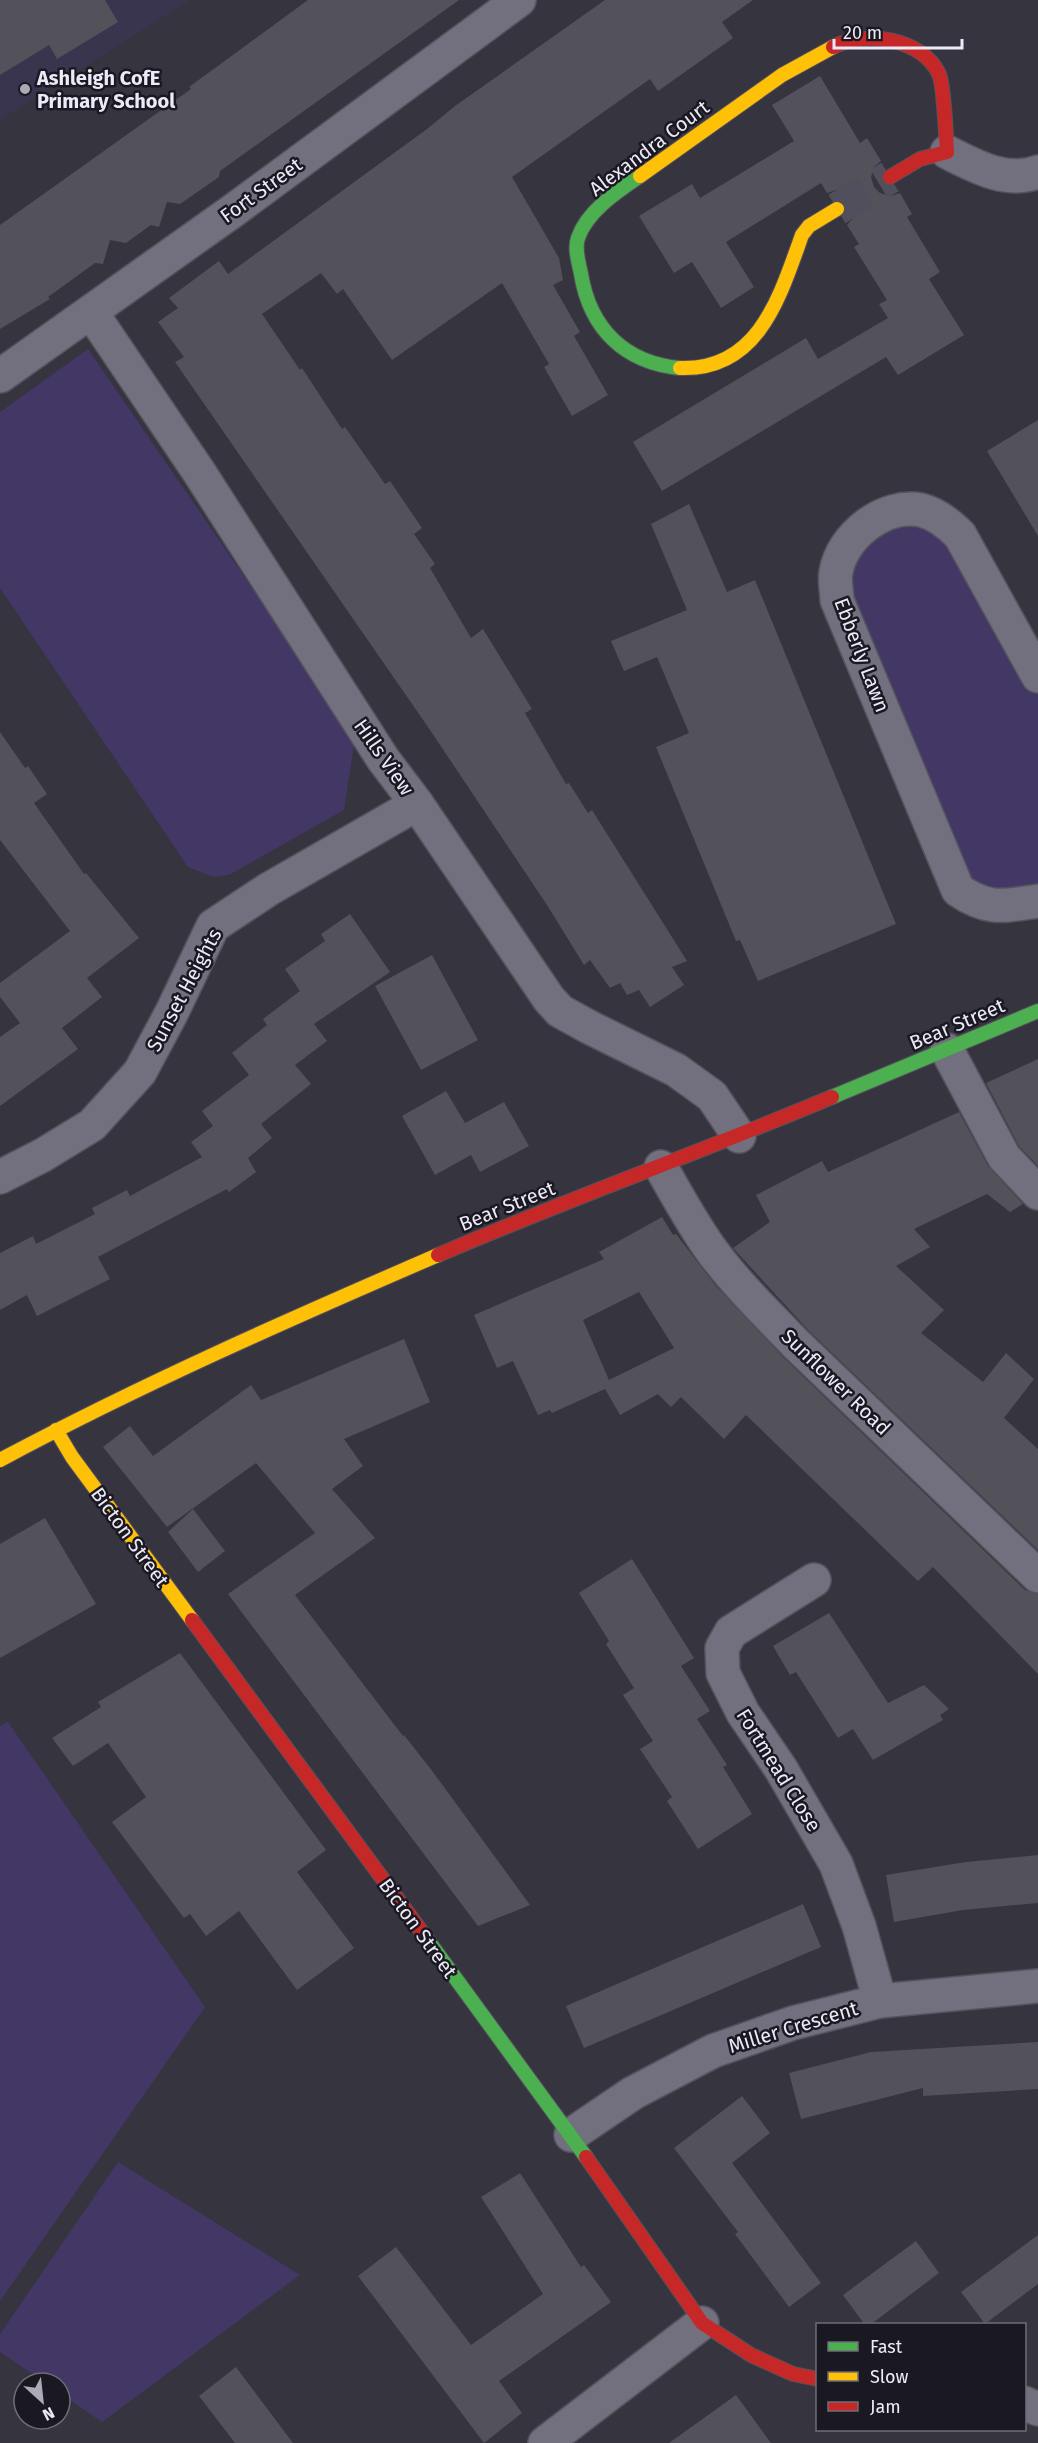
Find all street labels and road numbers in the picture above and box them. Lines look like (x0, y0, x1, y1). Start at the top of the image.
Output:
street label: Alexandra Court (584, 95, 714, 201)
street label: Fort Street (215, 152, 307, 228)
street label: Ebberly Lawn (829, 594, 895, 716)
street label: Hills View (349, 714, 419, 800)
street label: Sunset Heights (142, 924, 226, 1056)
street label: Bear Street (906, 993, 1009, 1055)
street label: Bear Street (456, 1176, 559, 1236)
street label: Sunflower Road (777, 1324, 895, 1440)
street label: Bicton Street (86, 1483, 175, 1592)
street label: Fortmead Close (732, 1704, 826, 1836)
street label: Bicton Street (374, 1874, 463, 1983)
street label: Miller Crescent (725, 1996, 861, 2058)

